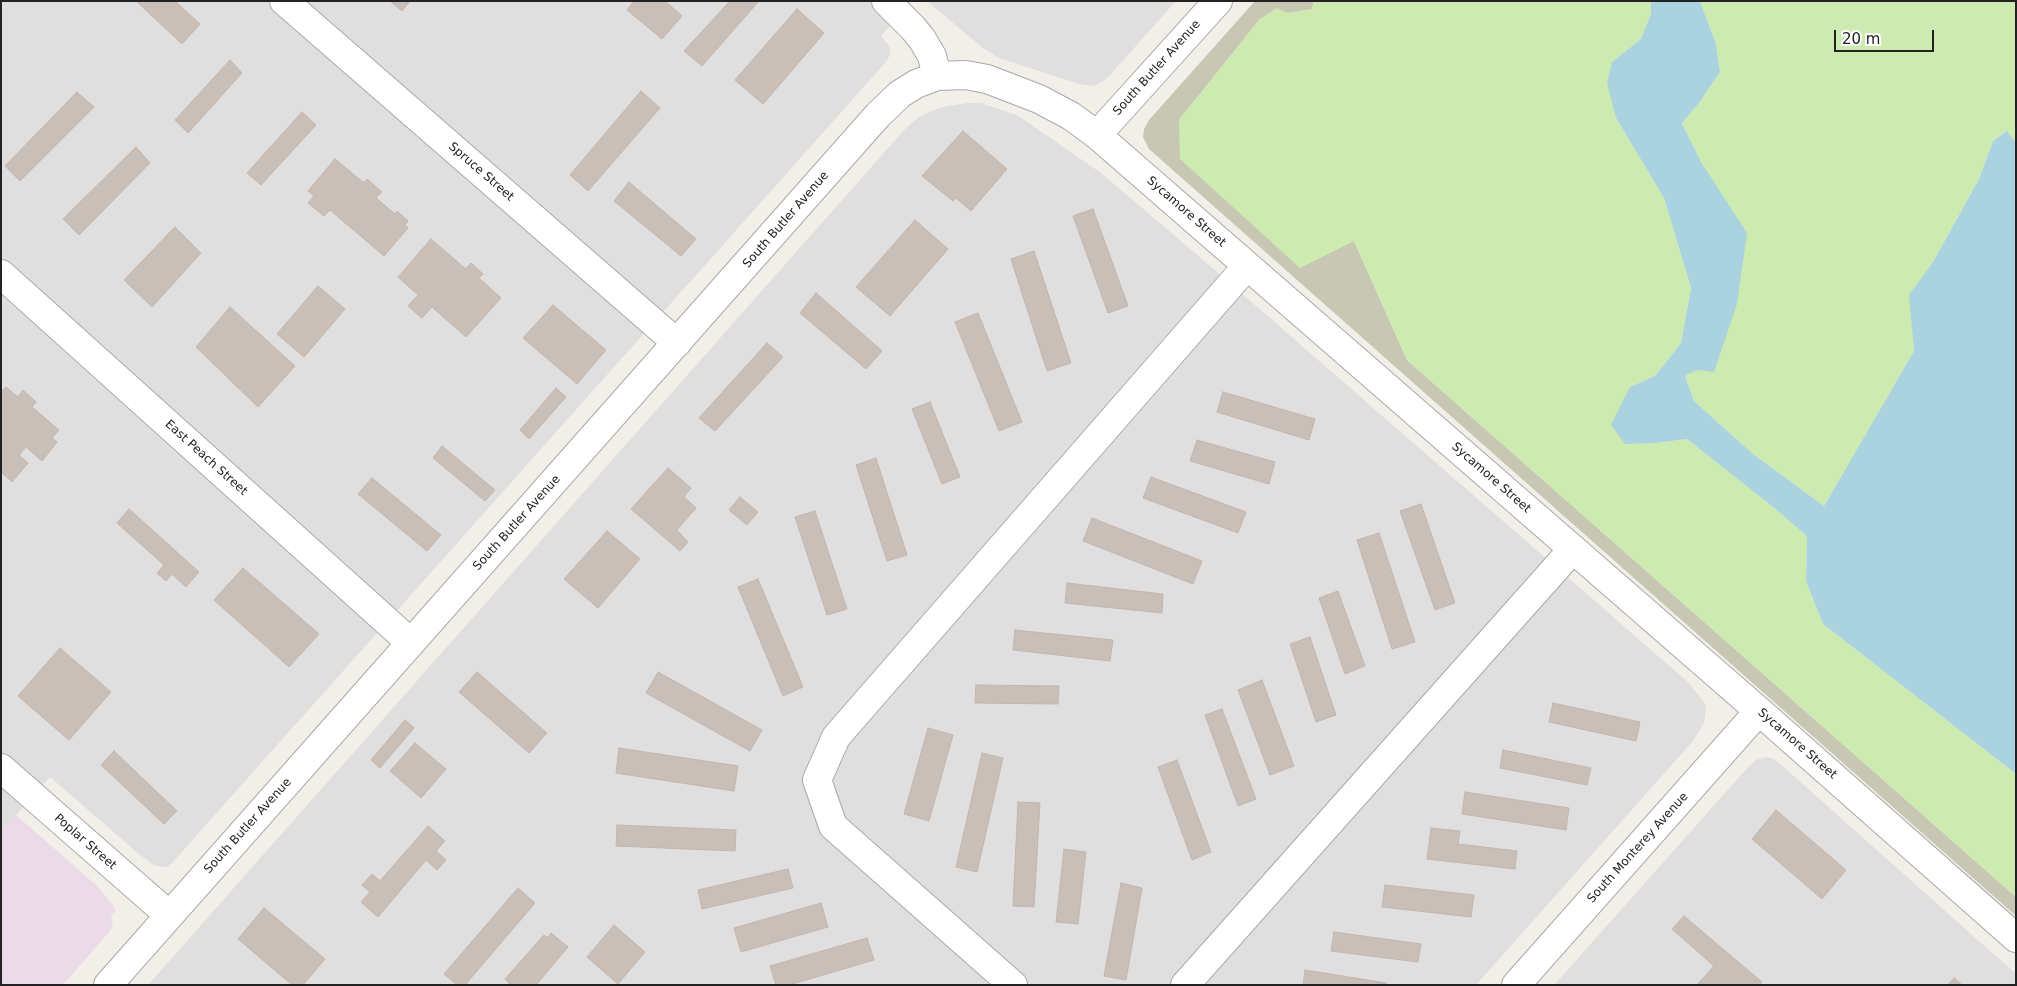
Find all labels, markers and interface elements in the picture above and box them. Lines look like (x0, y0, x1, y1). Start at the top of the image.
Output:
street label: South Butler Avenue (1110, 17, 1204, 119)
scale bar (1837, 20, 1937, 52)
text: 20 m (1842, 30, 1880, 48)
street label: Spruce Street (445, 140, 517, 204)
street label: South Butler Avenue (740, 169, 832, 271)
street label: Sycamore Street (1144, 174, 1228, 250)
street label: East Peach Street (162, 417, 250, 499)
street label: Sycamore Street (1449, 440, 1533, 516)
street label: South Butler Avenue (470, 472, 564, 574)
street label: Sycamore Street (1755, 706, 1839, 782)
street label: South Butler Avenue (201, 775, 295, 877)
street label: South Monterey Avenue (1585, 790, 1691, 906)
street label: Poplar Street (51, 811, 119, 873)

